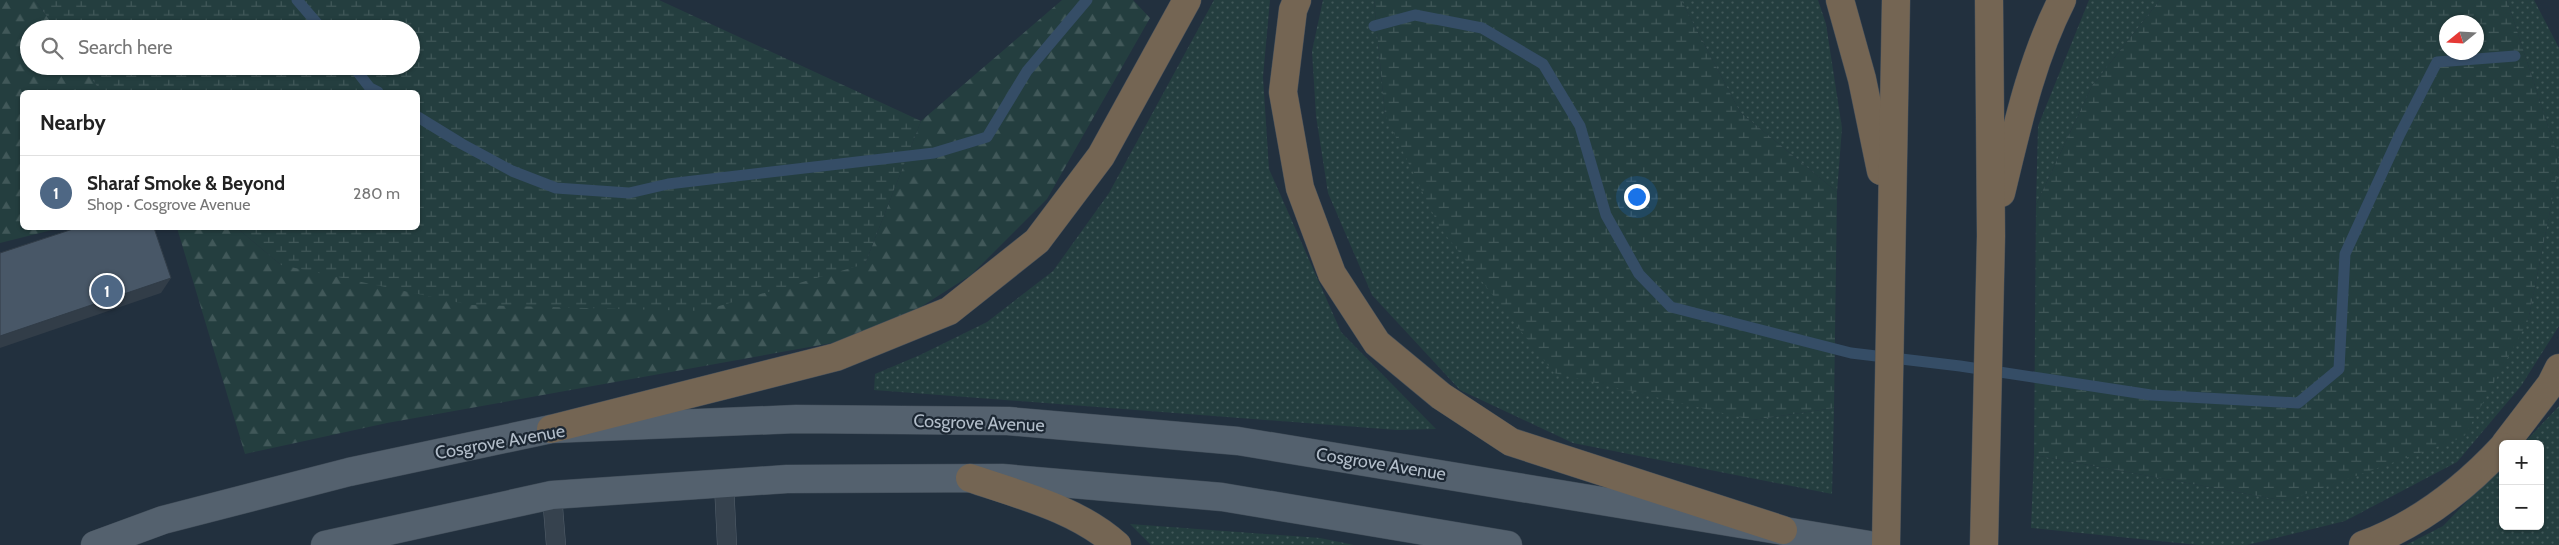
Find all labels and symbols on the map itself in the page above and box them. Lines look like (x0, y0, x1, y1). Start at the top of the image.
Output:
north arrow (2439, 15, 2484, 60)
your location (1624, 184, 1650, 210)
pin: 1 (91, 272, 123, 310)
street label: Cosgrove Avenue (913, 410, 1045, 436)
street label: Cosgrove Avenue (433, 420, 567, 464)
street label: Cosgrove Avenue (1314, 443, 1448, 485)

